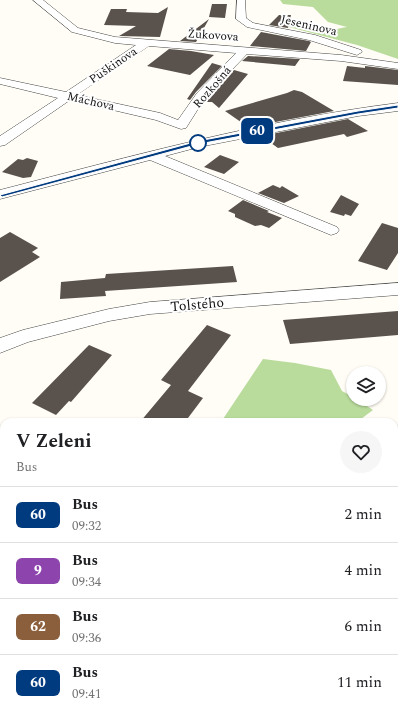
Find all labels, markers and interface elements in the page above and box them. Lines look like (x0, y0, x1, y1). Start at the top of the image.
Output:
street label: Jeseninova (279, 10, 339, 41)
street label: Žukovova (187, 24, 239, 47)
street label: Puškinova (85, 42, 141, 89)
street label: Rozkošná (189, 62, 236, 113)
street label: Máchova (65, 87, 117, 116)
line badge: 60 (239, 118, 275, 144)
text: 60 (249, 120, 265, 141)
unlabelled marker (189, 134, 207, 152)
street label: Tolstého (169, 292, 225, 317)
map controls (346, 366, 386, 406)
button: layers (346, 366, 386, 406)
text: V Zeleni (16, 427, 92, 456)
button: heart (340, 431, 382, 473)
text: Bus (16, 457, 37, 477)
text: Bus (72, 493, 98, 516)
text: 2 min (344, 503, 382, 526)
text: 60 (30, 504, 46, 525)
text: 09:32 (72, 516, 101, 536)
text: Bus (72, 549, 98, 572)
text: 4 min (344, 559, 382, 582)
text: 9 (34, 560, 42, 581)
text: 09:34 (72, 572, 101, 592)
text: Bus (72, 605, 98, 628)
text: 6 min (344, 615, 382, 638)
text: 62 (30, 616, 46, 637)
text: 09:36 (72, 628, 101, 648)
text: Bus (72, 661, 98, 684)
text: 11 min (337, 671, 382, 694)
text: 60 (30, 672, 46, 693)
text: 09:41 (72, 684, 101, 704)

